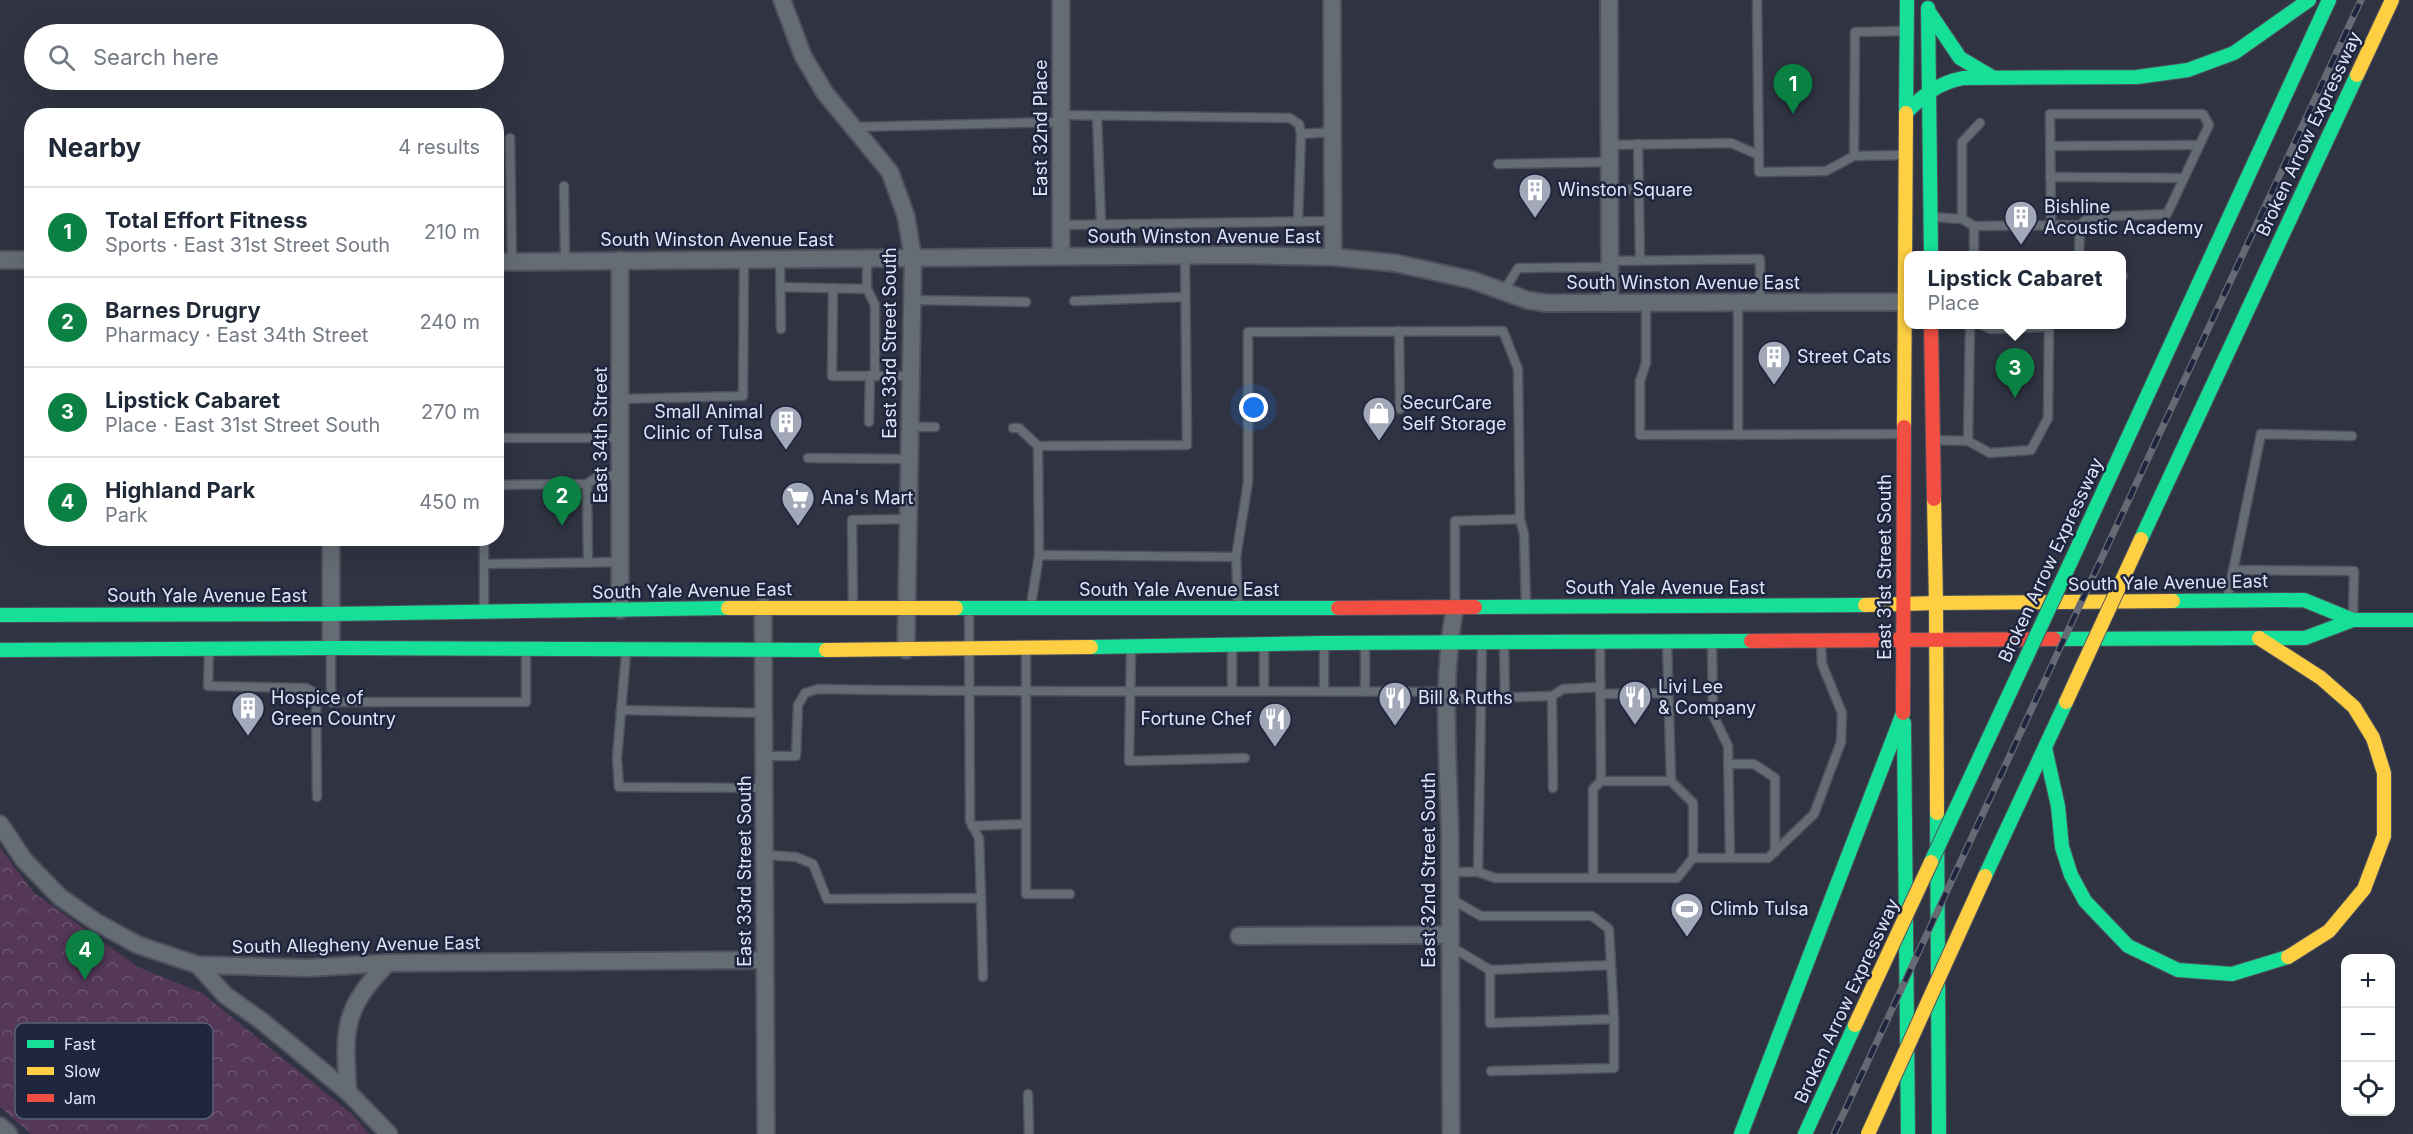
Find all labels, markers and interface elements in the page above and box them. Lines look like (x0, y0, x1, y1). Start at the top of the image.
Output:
search box (24, 24, 504, 90)
street label: Broken Arrow Expressway (2252, 28, 2365, 239)
icon: search (45, 41, 78, 74)
text: Search here (93, 44, 219, 70)
street label: East 32nd Place (1030, 60, 1051, 196)
pin: 1 (1774, 64, 1812, 114)
text: Nearby (48, 132, 141, 163)
text: 4 results (398, 135, 480, 159)
building icon: Winston Square (1517, 172, 1553, 219)
place label: Winston Square (1558, 179, 1693, 200)
place label: Bishline Acoustic Academy (2044, 196, 2203, 238)
building icon: Bishline Acoustic Academy (2003, 199, 2039, 246)
text: Total Effort Fitness (105, 207, 308, 233)
text: 1 (63, 220, 72, 244)
text: 210 m (424, 220, 480, 244)
street label: South Winston Avenue East (1087, 226, 1321, 247)
street label: South Winston Avenue East (600, 229, 834, 250)
text: Sports · East 31st Street South (105, 233, 390, 257)
street label: East 33rd Street South (879, 247, 900, 439)
popup (1904, 251, 2126, 329)
text: Lipstick Cabaret (1927, 265, 2103, 291)
street label: South Winston Avenue East (1566, 272, 1800, 293)
text: Place (1927, 291, 1979, 315)
text: Barnes Drugry (105, 297, 261, 323)
text: 2 (61, 310, 74, 334)
text: 240 m (419, 310, 480, 334)
text: Pharmacy · East 34th Street (105, 323, 368, 347)
building icon: Street Cats (1756, 339, 1792, 386)
place label: Street Cats (1797, 346, 1891, 367)
pin: 3 (1996, 348, 2034, 398)
street label: East 34th Street (590, 367, 611, 503)
text: Lipstick Cabaret (105, 387, 280, 413)
place label: SecurCare Self Storage (1402, 392, 1507, 434)
your location (1239, 393, 1268, 422)
shop icon: SecurCare Self Storage (1361, 395, 1397, 442)
text: 3 (61, 400, 74, 424)
text: 270 m (421, 400, 480, 424)
place label: Small Animal Clinic of Tulsa (643, 401, 763, 443)
building icon: Small Animal Clinic of Tulsa (768, 404, 804, 451)
text: Place · East 31st Street South (105, 413, 380, 437)
street label: Broken Arrow Expressway (1994, 454, 2107, 665)
street label: East 31st Street South (1874, 474, 1895, 660)
pin: 2 (542, 476, 582, 526)
text: Highland Park (105, 477, 255, 503)
supermarket icon: Ana's Mart (780, 480, 816, 527)
place label: Ana's Mart (821, 487, 914, 508)
text: 4 (61, 490, 74, 514)
text: 450 m (419, 490, 480, 514)
text: Park (105, 503, 148, 527)
street label: South Yale Avenue East (2068, 570, 2268, 595)
street label: South Yale Avenue East (1565, 577, 1765, 598)
street label: South Yale Avenue East (592, 578, 792, 603)
street label: South Yale Avenue East (1079, 579, 1279, 600)
street label: South Yale Avenue East (107, 585, 307, 606)
place label: Livi Lee & Company (1658, 676, 1756, 718)
restaurant icon: Livi Lee & Company (1617, 679, 1653, 726)
restaurant icon: Bill & Ruths (1377, 680, 1413, 727)
place label: Hospice of Green Country (271, 687, 396, 729)
place label: Bill & Ruths (1418, 687, 1513, 708)
building icon: Hospice of Green Country (230, 690, 266, 737)
restaurant icon: Fortune Chef (1257, 701, 1293, 748)
place label: Fortune Chef (1141, 708, 1252, 729)
street label: East 32nd Street South (1418, 772, 1439, 968)
street label: East 33rd Street South (734, 775, 755, 967)
sports icon: Climb Tulsa (1669, 891, 1705, 938)
street label: Broken Arrow Expressway (1790, 895, 1903, 1106)
place label: Climb Tulsa (1710, 898, 1809, 919)
pin: 4 (66, 930, 104, 980)
street label: South Allegheny Avenue East (232, 932, 481, 957)
map controls (2341, 954, 2395, 1116)
button: + (2341, 954, 2395, 1008)
button: − (2341, 1008, 2395, 1062)
legend (15, 1023, 213, 1119)
text: Fast (64, 1034, 96, 1054)
text: Slow (64, 1061, 101, 1081)
button: locate (2341, 1062, 2395, 1116)
text: Jam (64, 1088, 96, 1108)

